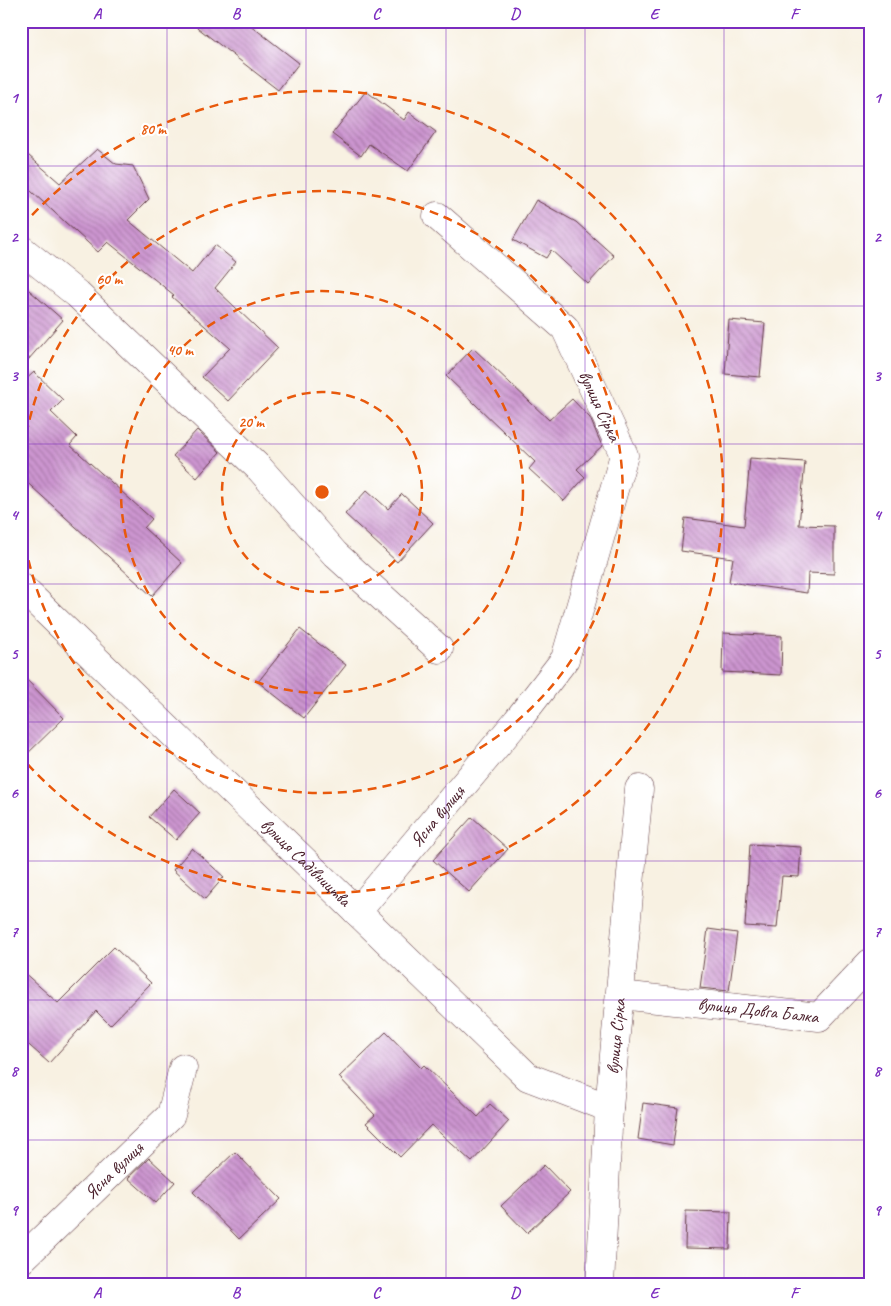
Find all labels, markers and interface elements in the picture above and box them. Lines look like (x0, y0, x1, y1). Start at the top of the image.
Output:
text: A (93, 4, 103, 24)
text: B (232, 4, 242, 24)
text: C (372, 4, 382, 24)
text: D (510, 4, 521, 24)
text: E (650, 4, 661, 24)
text: F (790, 4, 801, 24)
text: 1 (10, 88, 19, 108)
text: 1 (873, 88, 882, 108)
text: 80 m (140, 120, 167, 139)
text: 2 (10, 227, 19, 247)
text: 2 (873, 227, 882, 247)
text: 60 m (96, 270, 123, 289)
text: 40 m (167, 341, 194, 360)
text: 3 (10, 366, 19, 386)
text: 3 (873, 366, 882, 386)
street label: вулиця Сірка (574, 367, 626, 446)
text: 20 m (238, 413, 265, 432)
centre of rings (313, 483, 331, 501)
text: 4 (10, 505, 19, 525)
text: 4 (873, 505, 882, 525)
text: 5 (11, 644, 20, 664)
text: 5 (874, 644, 883, 664)
street label: Ясна вулиця (405, 780, 470, 851)
text: 6 (10, 783, 19, 803)
text: 6 (873, 783, 882, 803)
street label: вулиця Садівництва (256, 814, 357, 912)
text: 7 (10, 922, 19, 942)
text: 7 (873, 922, 882, 942)
street label: вулиця Довга Балка (697, 993, 821, 1028)
street label: вулиця Сірка (601, 997, 630, 1075)
text: 8 (10, 1061, 19, 1081)
text: 8 (873, 1061, 882, 1081)
street label: Ясна вулиця (80, 1136, 149, 1204)
text: 9 (10, 1200, 19, 1220)
text: 9 (873, 1200, 882, 1220)
text: A (93, 1283, 103, 1303)
text: B (232, 1283, 242, 1303)
text: C (372, 1283, 382, 1303)
text: D (510, 1283, 521, 1303)
text: E (650, 1283, 661, 1303)
text: F (790, 1283, 801, 1303)

